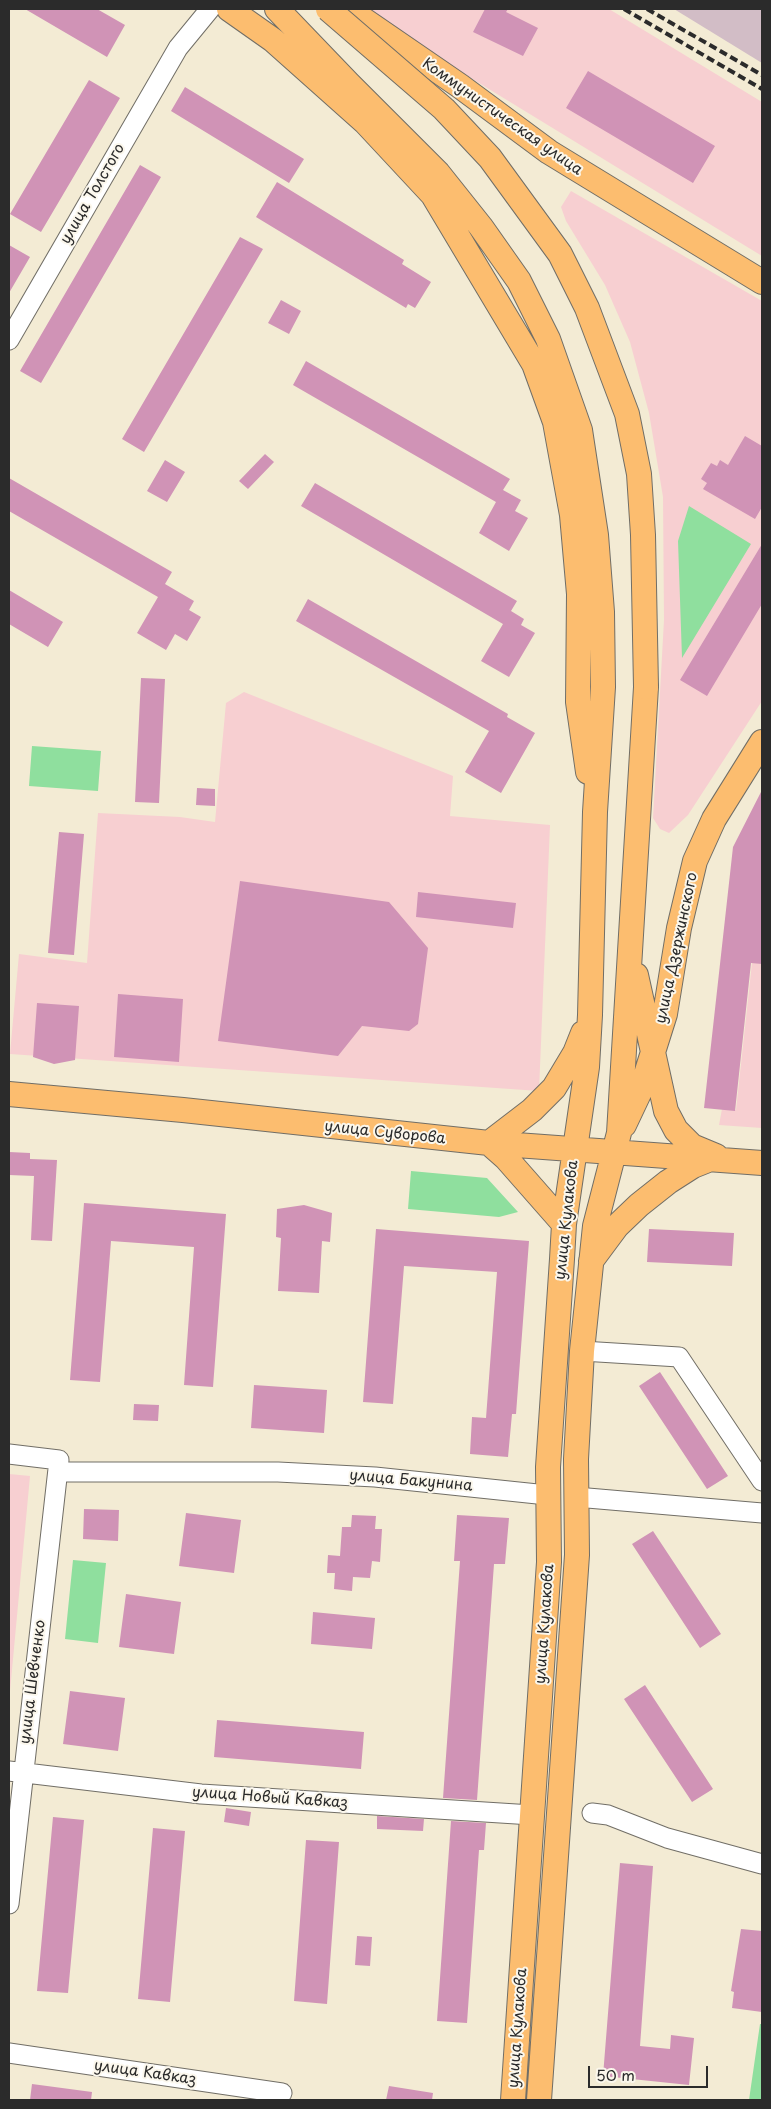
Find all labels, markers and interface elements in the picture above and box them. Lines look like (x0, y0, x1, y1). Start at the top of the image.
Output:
street label: Коммунистическая улица (418, 55, 586, 179)
street label: улица Толстого (57, 141, 129, 247)
street label: улица Дзержинского (652, 871, 702, 1025)
street label: улица Суворова (324, 1118, 446, 1148)
street label: улица Кулакова (552, 1159, 582, 1281)
street label: улица Бакунина (349, 1467, 473, 1495)
street label: улица Кулакова (532, 1563, 558, 1685)
street label: улица Шевченко (16, 1619, 50, 1745)
street label: улица Новый Кавказ (192, 1784, 348, 1812)
street label: улица Кулакова (505, 1967, 531, 2089)
scale bar (591, 2056, 711, 2088)
street label: улица Кавказ (93, 2057, 197, 2089)
text: 50 m (596, 2063, 635, 2086)

